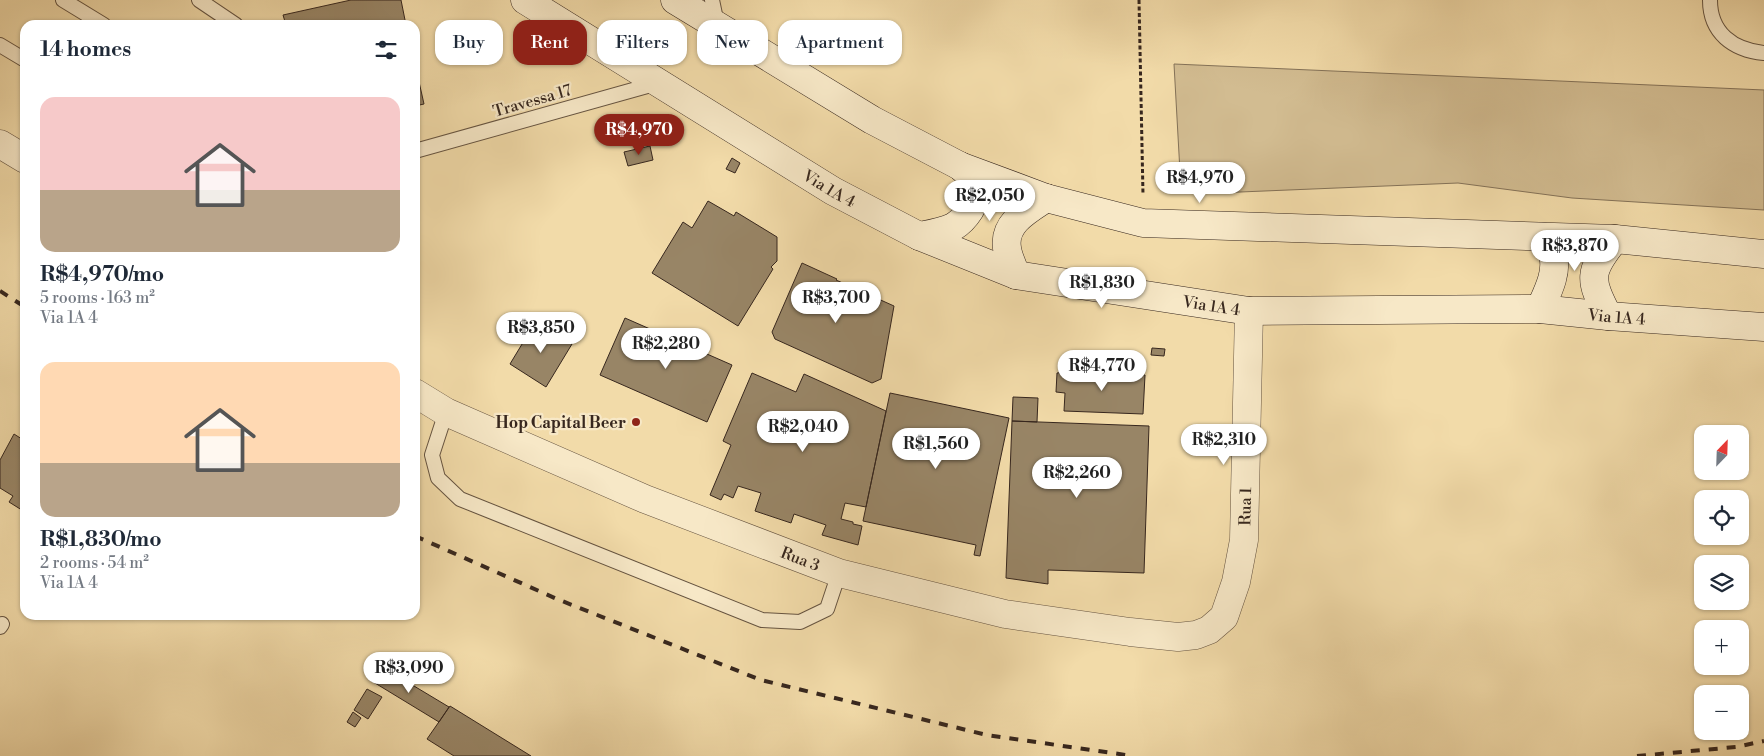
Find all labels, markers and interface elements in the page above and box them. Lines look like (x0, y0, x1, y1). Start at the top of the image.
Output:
chip: Buy (435, 20, 503, 65)
chip: Rent (513, 20, 587, 65)
chip: Filters (597, 20, 687, 65)
chip: New (697, 20, 768, 65)
chip: Apartment (778, 20, 902, 65)
icon: filters (372, 36, 400, 64)
text: 14 homes (40, 37, 131, 63)
street label: Travessa 17 (491, 80, 574, 122)
pin: R$4,970 (593, 114, 685, 156)
text: R$4,970 (605, 120, 673, 140)
icon: home (175, 130, 265, 220)
pin: R$4,970 (1154, 162, 1246, 204)
street label: Via 1A 4 (798, 165, 859, 212)
text: R$4,970 (1166, 168, 1234, 188)
pin: R$2,050 (944, 180, 1036, 222)
text: R$2,050 (955, 186, 1025, 206)
pin: R$3,870 (1529, 230, 1621, 272)
text: R$3,870 (1542, 236, 1608, 256)
text: R$4,970/mo (40, 262, 164, 288)
pin: R$1,830 (1056, 266, 1148, 309)
text: R$1,830 (1069, 273, 1135, 293)
pin: R$3,700 (790, 282, 882, 324)
text: 5 rooms · 163 m² (40, 288, 155, 308)
text: R$3,700 (802, 288, 870, 308)
street label: Via 1A 4 (1180, 292, 1242, 321)
street label: Via 1A 4 (1586, 305, 1647, 330)
text: Via 1A 4 (40, 308, 98, 328)
pin: R$3,850 (495, 312, 587, 354)
text: R$3,850 (507, 318, 575, 338)
pin: R$2,280 (620, 328, 712, 370)
text: R$2,280 (632, 334, 700, 354)
pin: R$4,770 (1056, 350, 1148, 392)
text: R$4,770 (1069, 356, 1135, 376)
icon: home (175, 395, 265, 485)
pin: R$2,040 (757, 410, 849, 453)
place label: Hop Capital Beer (495, 413, 626, 433)
marker: Hop Capital Beer (630, 416, 642, 428)
text: R$2,040 (768, 417, 838, 437)
pin: R$2,310 (1178, 424, 1270, 466)
north arrow (1694, 425, 1749, 480)
map controls (1694, 425, 1749, 740)
pin: R$1,560 (890, 428, 982, 470)
text: R$2,310 (1192, 430, 1256, 450)
text: R$1,560 (903, 434, 969, 454)
pin: R$2,260 (1031, 456, 1123, 499)
text: R$2,260 (1043, 463, 1111, 483)
street label: Rua 1 (1235, 487, 1256, 526)
button: locate (1694, 490, 1749, 545)
text: R$1,830/mo (40, 527, 162, 553)
street label: Rua 3 (778, 543, 823, 576)
text: 2 rooms · 54 m² (40, 553, 149, 573)
button: layers (1694, 555, 1749, 610)
text: Via 1A 4 (40, 573, 98, 593)
button: + (1694, 620, 1749, 675)
pin: R$3,090 (363, 652, 455, 694)
text: R$3,090 (374, 658, 444, 678)
button: − (1694, 685, 1749, 740)

